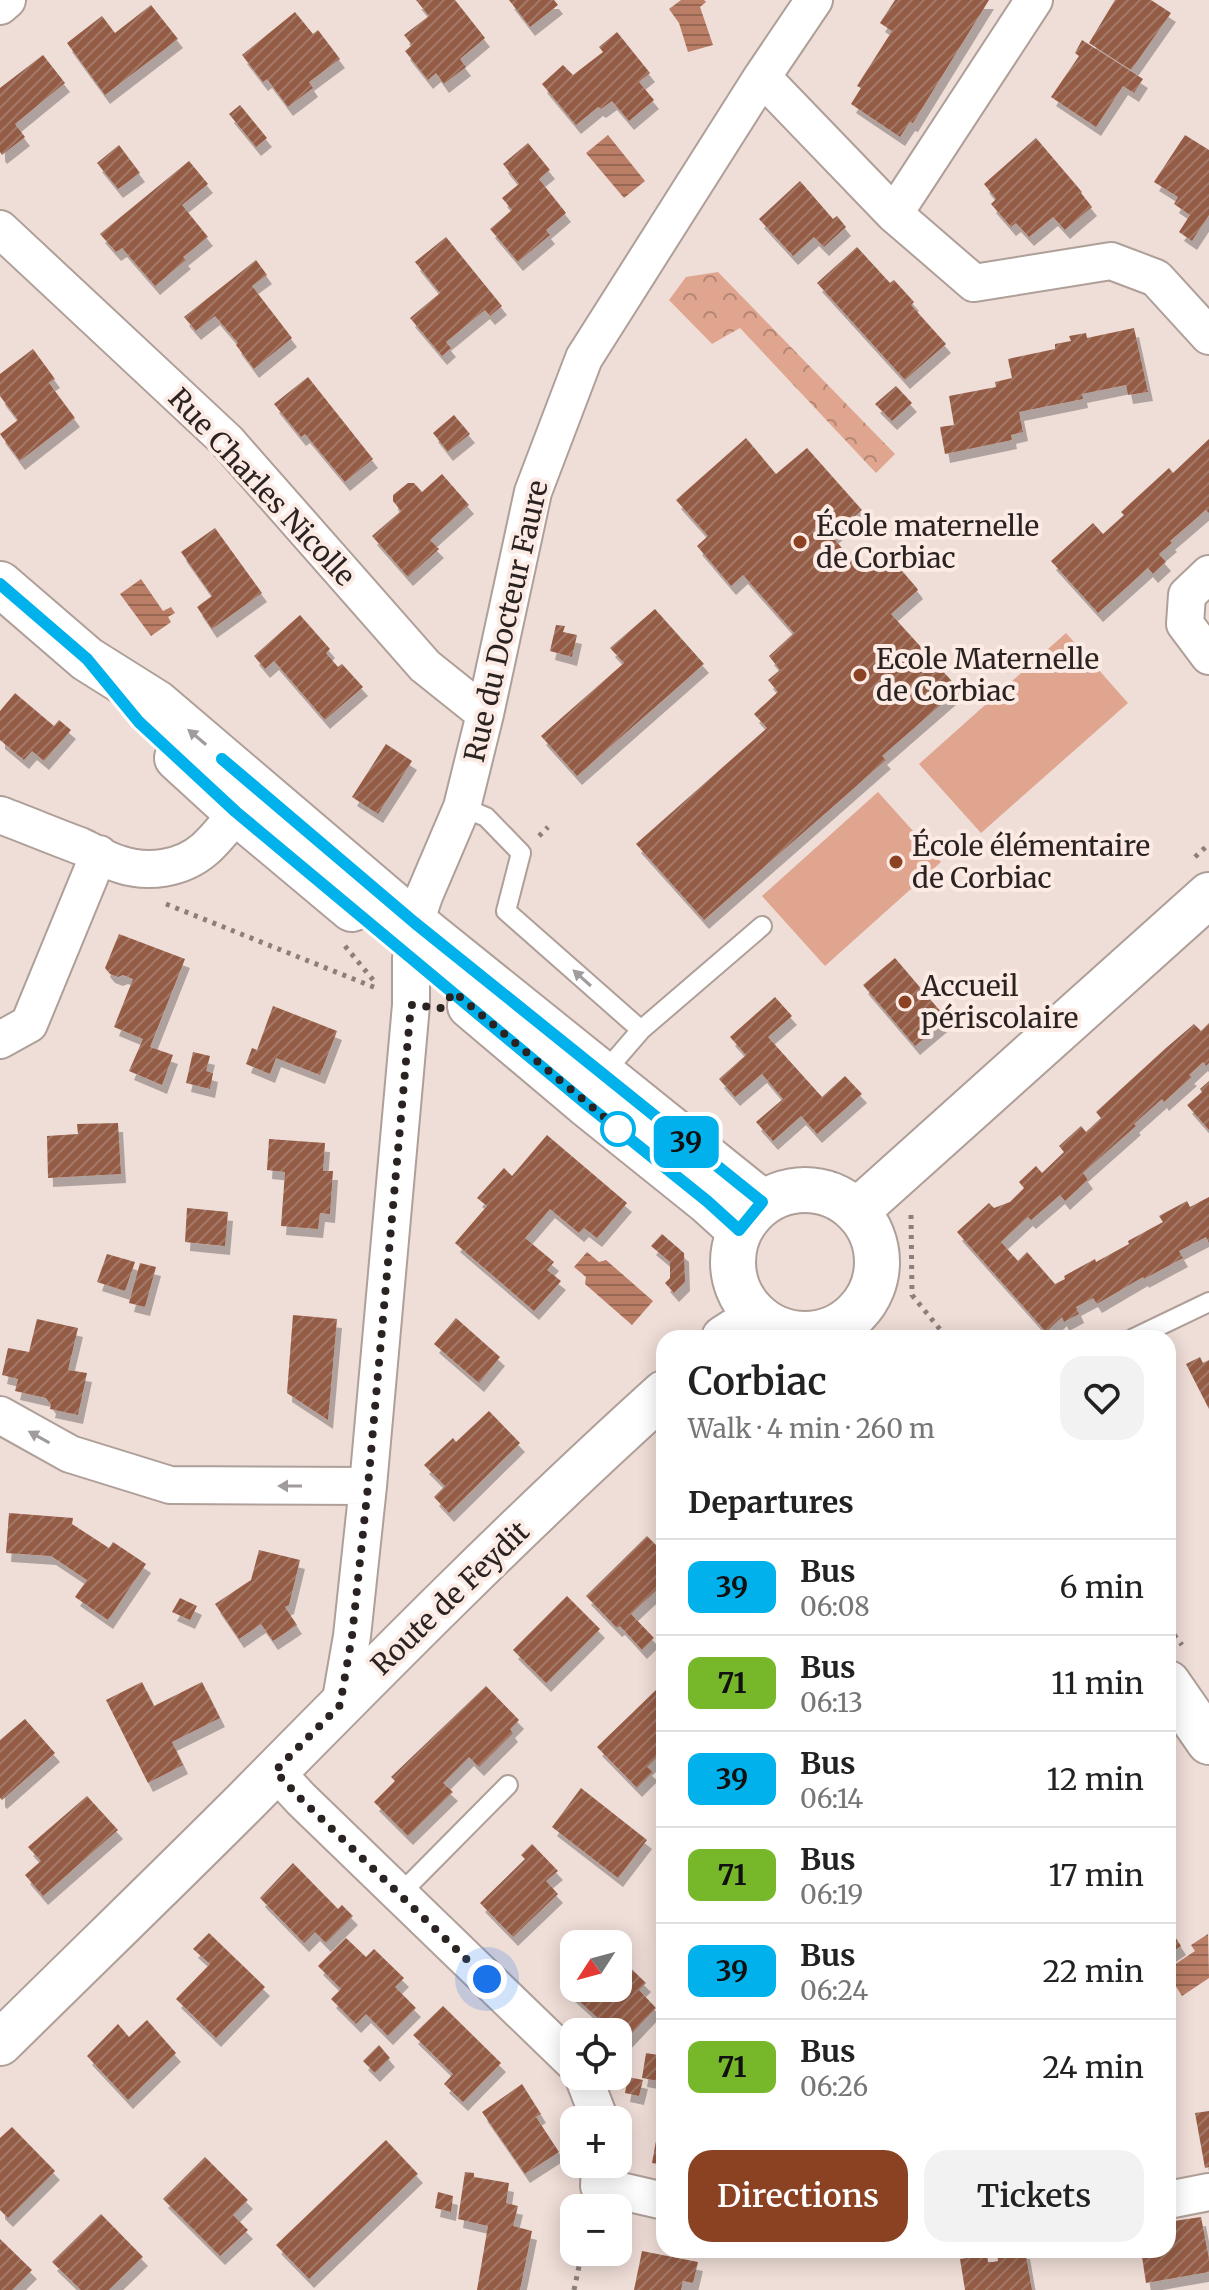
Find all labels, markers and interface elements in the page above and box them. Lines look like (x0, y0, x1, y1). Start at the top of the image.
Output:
street label: Rue Charles Nicolle (161, 381, 363, 593)
street label: Rue du Docteur Faure (456, 477, 556, 765)
place label: École maternelle de Corbiac (816, 508, 1039, 576)
marker: École maternelle de Corbiac (791, 533, 809, 551)
place label: Ecole Maternelle de Corbiac (876, 641, 1099, 709)
marker: Ecole Maternelle de Corbiac (851, 666, 869, 684)
one-way arrow (187, 729, 207, 746)
place label: École élémentaire de Corbiac (912, 828, 1150, 896)
marker: École élémentaire de Corbiac (887, 853, 905, 871)
place label: Accueil périscolaire (920, 968, 1078, 1036)
one-way arrow (573, 970, 592, 988)
marker: Accueil périscolaire (896, 993, 914, 1011)
unlabelled marker (601, 1112, 635, 1146)
line badge: 39 (650, 1116, 722, 1168)
text: 39 (670, 1124, 702, 1160)
button: heart (1060, 1356, 1144, 1440)
text: Corbiac (688, 1358, 827, 1405)
text: Walk · 4 min · 260 m (688, 1412, 935, 1445)
one-way arrow (28, 1430, 51, 1444)
one-way arrow (277, 1479, 302, 1492)
text: Departures (688, 1483, 854, 1521)
street label: Route de Feydit (363, 1513, 537, 1683)
text: Bus (800, 1552, 856, 1590)
text: 6 min (1059, 1568, 1144, 1606)
text: 39 (716, 1569, 748, 1605)
text: 06:08 (800, 1590, 870, 1623)
text: Bus (800, 1648, 856, 1686)
text: 11 min (1051, 1664, 1144, 1702)
text: 71 (717, 1665, 747, 1701)
text: 06:13 (800, 1686, 863, 1719)
text: Bus (800, 1744, 856, 1782)
text: 12 min (1047, 1760, 1144, 1798)
text: 39 (716, 1761, 748, 1797)
text: 06:14 (800, 1782, 863, 1815)
text: Bus (800, 1840, 856, 1878)
text: 17 min (1049, 1856, 1144, 1894)
text: 71 (717, 1857, 747, 1893)
text: 06:19 (800, 1878, 863, 1911)
north arrow (560, 1930, 632, 2002)
map controls (560, 1930, 632, 2266)
text: Bus (800, 1936, 856, 1974)
text: 22 min (1042, 1952, 1144, 1990)
text: 39 (716, 1953, 748, 1989)
your location (467, 1959, 507, 1999)
text: 06:24 (800, 1974, 868, 2007)
button: locate (560, 2018, 632, 2090)
text: Bus (800, 2032, 856, 2070)
text: 24 min (1042, 2048, 1144, 2086)
text: 71 (717, 2049, 747, 2085)
text: 06:26 (800, 2070, 868, 2103)
button: + (560, 2106, 632, 2178)
button: Directions (688, 2150, 908, 2242)
button: Tickets (924, 2150, 1144, 2242)
button: − (560, 2194, 632, 2266)

